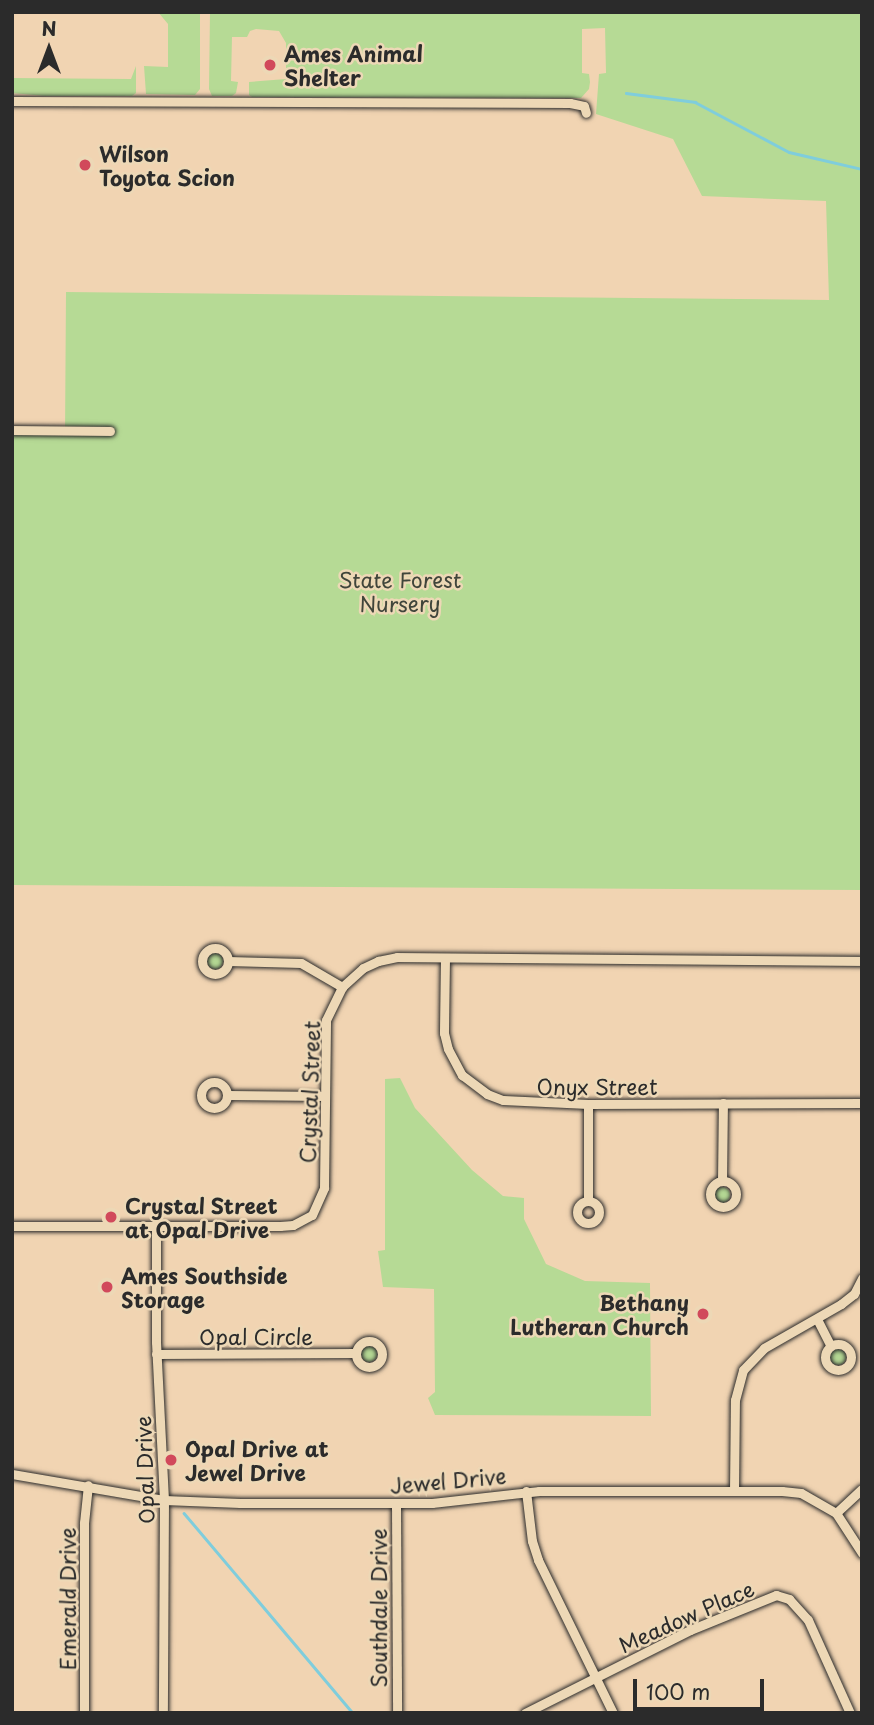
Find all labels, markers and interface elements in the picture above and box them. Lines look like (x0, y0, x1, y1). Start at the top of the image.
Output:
north arrow (14, 14, 84, 84)
text: N (41, 14, 57, 42)
place label: Ames Animal Shelter (284, 40, 424, 90)
marker: Ames Animal Shelter (262, 57, 278, 73)
place label: Wilson Toyota Scion (99, 140, 235, 190)
marker: Wilson Toyota Scion (77, 157, 93, 173)
park label: State Forest Nursery (338, 566, 462, 616)
street label: Crystal Street (294, 1020, 324, 1164)
street label: Onyx Street (536, 1073, 658, 1099)
place label: Crystal Street at Opal Drive (125, 1192, 278, 1242)
marker: Crystal Street at Opal Drive (103, 1209, 119, 1225)
place label: Ames Southside Storage (121, 1262, 289, 1312)
marker: Ames Southside Storage (99, 1279, 115, 1295)
place label: Bethany Lutheran Church (510, 1289, 689, 1339)
marker: Bethany Lutheran Church (695, 1306, 711, 1322)
street label: Opal Circle (199, 1323, 313, 1349)
street label: Opal Drive (130, 1415, 158, 1525)
place label: Opal Drive at Jewel Drive (185, 1435, 329, 1485)
marker: Opal Drive at Jewel Drive (163, 1452, 179, 1468)
street label: Jewel Drive (389, 1462, 507, 1498)
street label: Emerald Drive (54, 1527, 80, 1671)
street label: Southdale Drive (365, 1528, 391, 1688)
street label: Meadow Place (615, 1575, 757, 1657)
scale bar (636, 1666, 767, 1710)
text: 100 m (646, 1675, 710, 1707)

